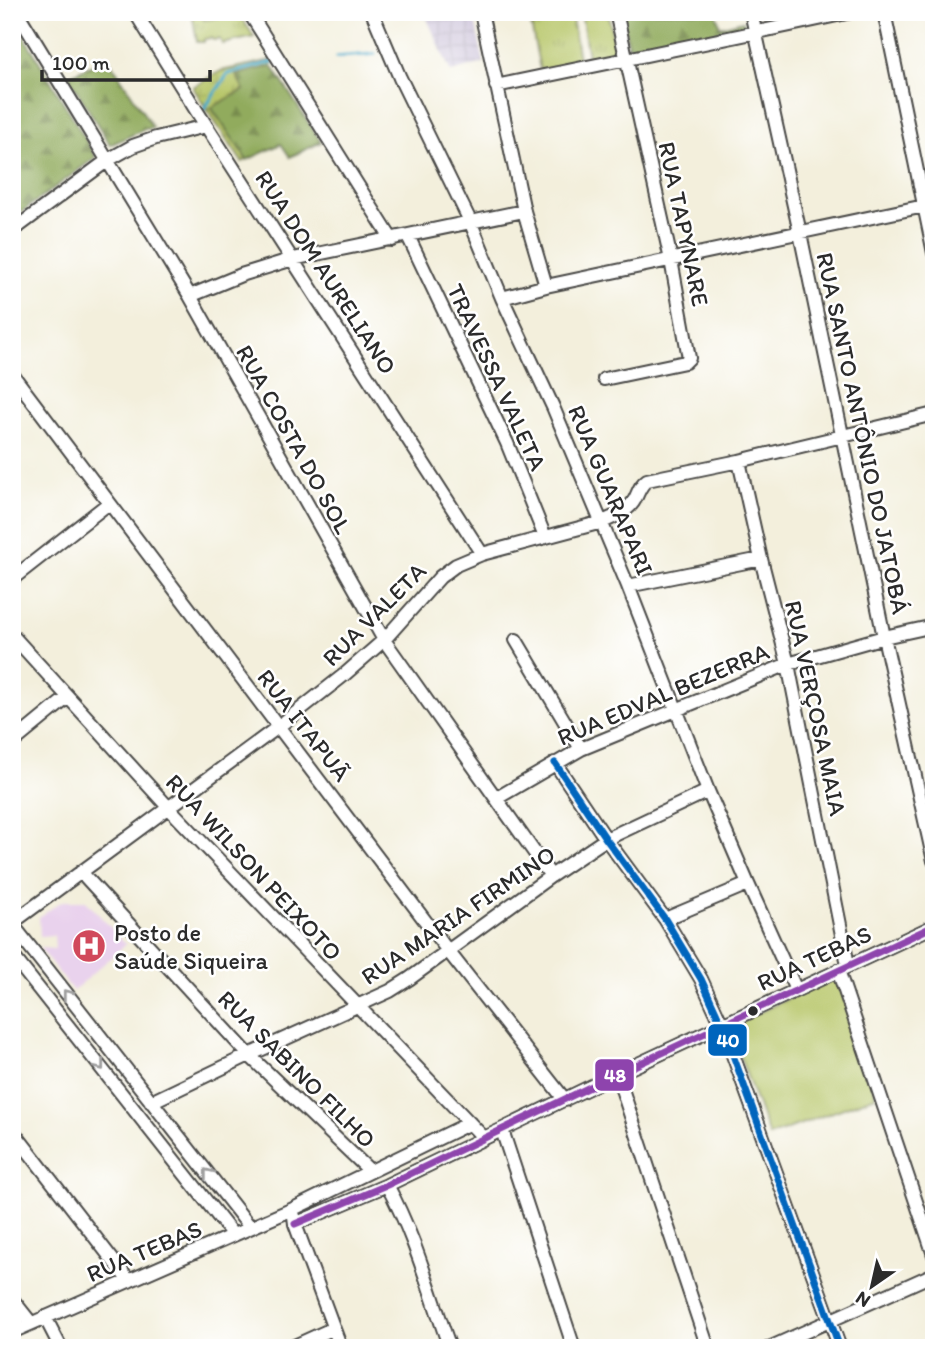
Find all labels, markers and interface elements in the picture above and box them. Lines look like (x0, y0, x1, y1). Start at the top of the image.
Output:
scale bar (42, 38, 210, 82)
text: 100 m (52, 50, 110, 75)
street label: RUA TAPYNARE (652, 139, 716, 309)
street label: RUA DOM AURELIANO (249, 165, 403, 379)
street label: RUA SANTO ANTÔNIO DO JATOBÁ (810, 250, 916, 616)
street label: TRAVESSA VALETA (441, 279, 553, 475)
street label: RUA COSTA DO SOL (230, 340, 358, 538)
street label: RUA GUARAPARI (562, 401, 660, 579)
street label: RUA VALETA (316, 556, 432, 672)
street label: RUA VERÇOSA MAIA (779, 598, 853, 818)
street label: RUA EDVAL BEZERRA (553, 636, 773, 752)
street label: RUA ITAPUÃ (251, 663, 357, 787)
street label: RUA WILSON PEIXOTO (160, 768, 348, 966)
street label: RUA MARIA FIRMINO (355, 839, 561, 991)
place label: Posto de Saúde Siqueira (114, 918, 268, 975)
street label: RUA TEBAS (752, 919, 876, 997)
hospital icon: Posto de Saúde Siqueira (70, 927, 108, 965)
street label: RUA SABINO FILHO (212, 984, 382, 1154)
one-way arrow (63, 990, 76, 1002)
unlabelled marker (746, 1004, 760, 1018)
line badge: 40 (707, 1023, 748, 1057)
text: 40 (716, 1029, 740, 1052)
line badge: 48 (594, 1058, 635, 1092)
one-way arrow (92, 1059, 105, 1071)
text: 48 (604, 1064, 626, 1087)
one-way arrow (203, 1169, 216, 1181)
street label: RUA TEBAS (82, 1214, 206, 1288)
north arrow (838, 1252, 908, 1322)
text: N (851, 1287, 875, 1313)

